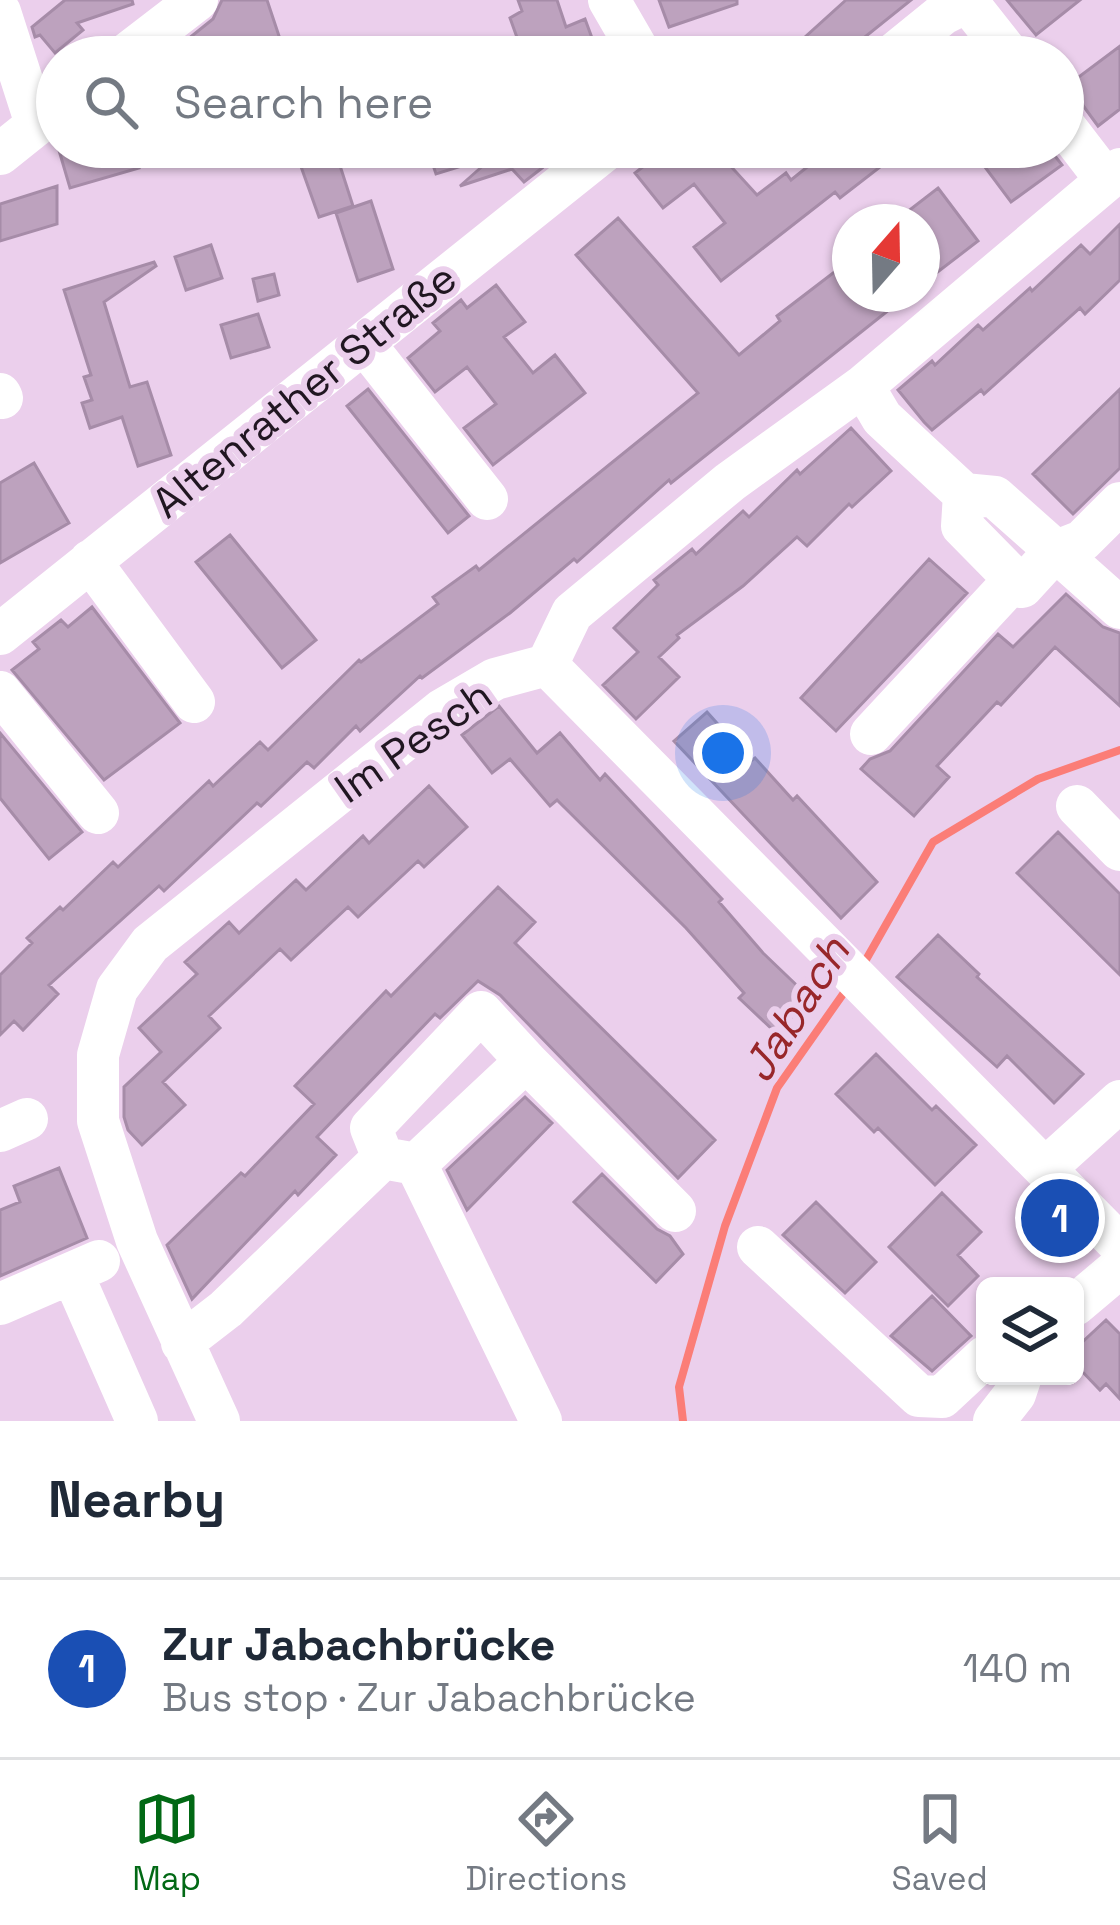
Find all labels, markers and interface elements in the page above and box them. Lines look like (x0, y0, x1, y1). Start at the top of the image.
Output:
search box (36, 36, 1084, 168)
icon: search (78, 69, 144, 135)
text: Search here (174, 74, 433, 131)
north arrow (832, 204, 940, 312)
street label: Altenrather Straße (142, 251, 467, 529)
street label: Im Pesch (325, 668, 502, 815)
your location (693, 723, 753, 783)
water label: Jabach (729, 925, 863, 1092)
pin: 1 (1021, 1173, 1099, 1263)
map controls (976, 1277, 1084, 1385)
button: layers (976, 1277, 1084, 1385)
text: Nearby (48, 1467, 225, 1532)
text: Zur Jabachbrücke (162, 1616, 556, 1673)
text: 1 (78, 1644, 96, 1693)
text: 140 m (963, 1644, 1072, 1693)
text: Bus stop · Zur Jabachbrücke (162, 1673, 696, 1722)
tab: Map (132, 1786, 201, 1900)
tab: Directions (465, 1786, 627, 1900)
tab: Saved (892, 1786, 988, 1900)

